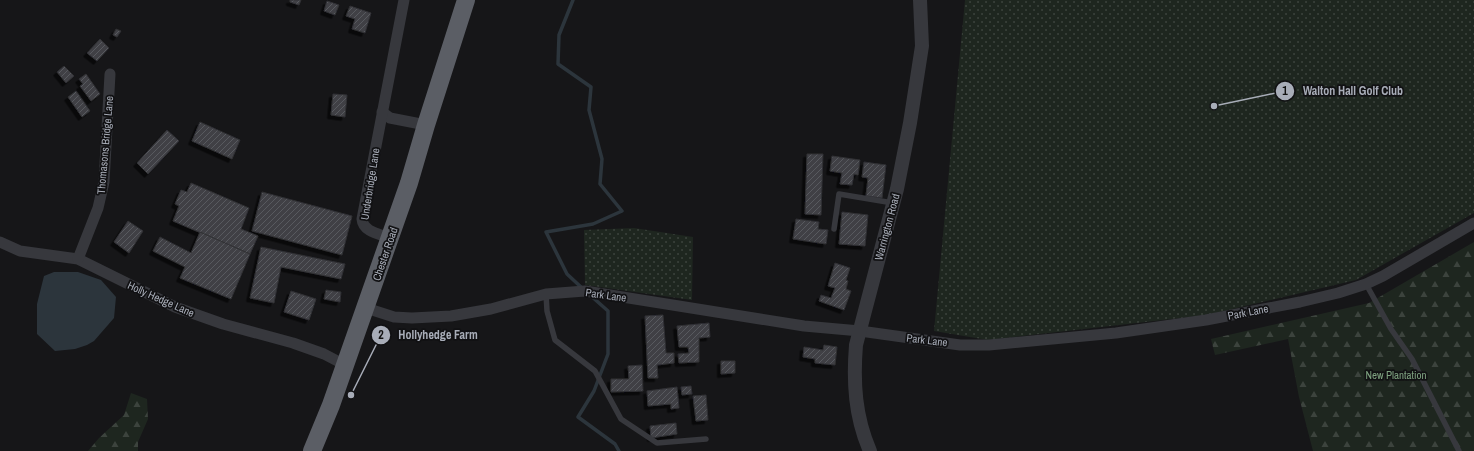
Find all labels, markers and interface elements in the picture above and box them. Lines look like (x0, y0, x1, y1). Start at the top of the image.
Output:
callout: Walton Hall Golf Club (1275, 79, 1411, 103)
text: 1 (1282, 83, 1288, 99)
text: Walton Hall Golf Club (1303, 83, 1403, 99)
street label: Thomasons Bridge Lane (94, 95, 116, 195)
street label: Underbridge Lane (357, 147, 383, 221)
street label: Warrington Road (871, 192, 903, 262)
street label: Chester Road (369, 225, 401, 283)
street label: Holly Hedge Lane (125, 278, 197, 320)
street label: Park Lane (585, 285, 627, 305)
street label: Park Lane (1226, 301, 1270, 323)
callout: Hollyhedge Farm (371, 323, 486, 347)
text: 2 (378, 327, 384, 343)
text: Hollyhedge Farm (398, 327, 478, 343)
street label: Park Lane (906, 331, 948, 349)
park label: New Plantation (1365, 368, 1427, 382)

